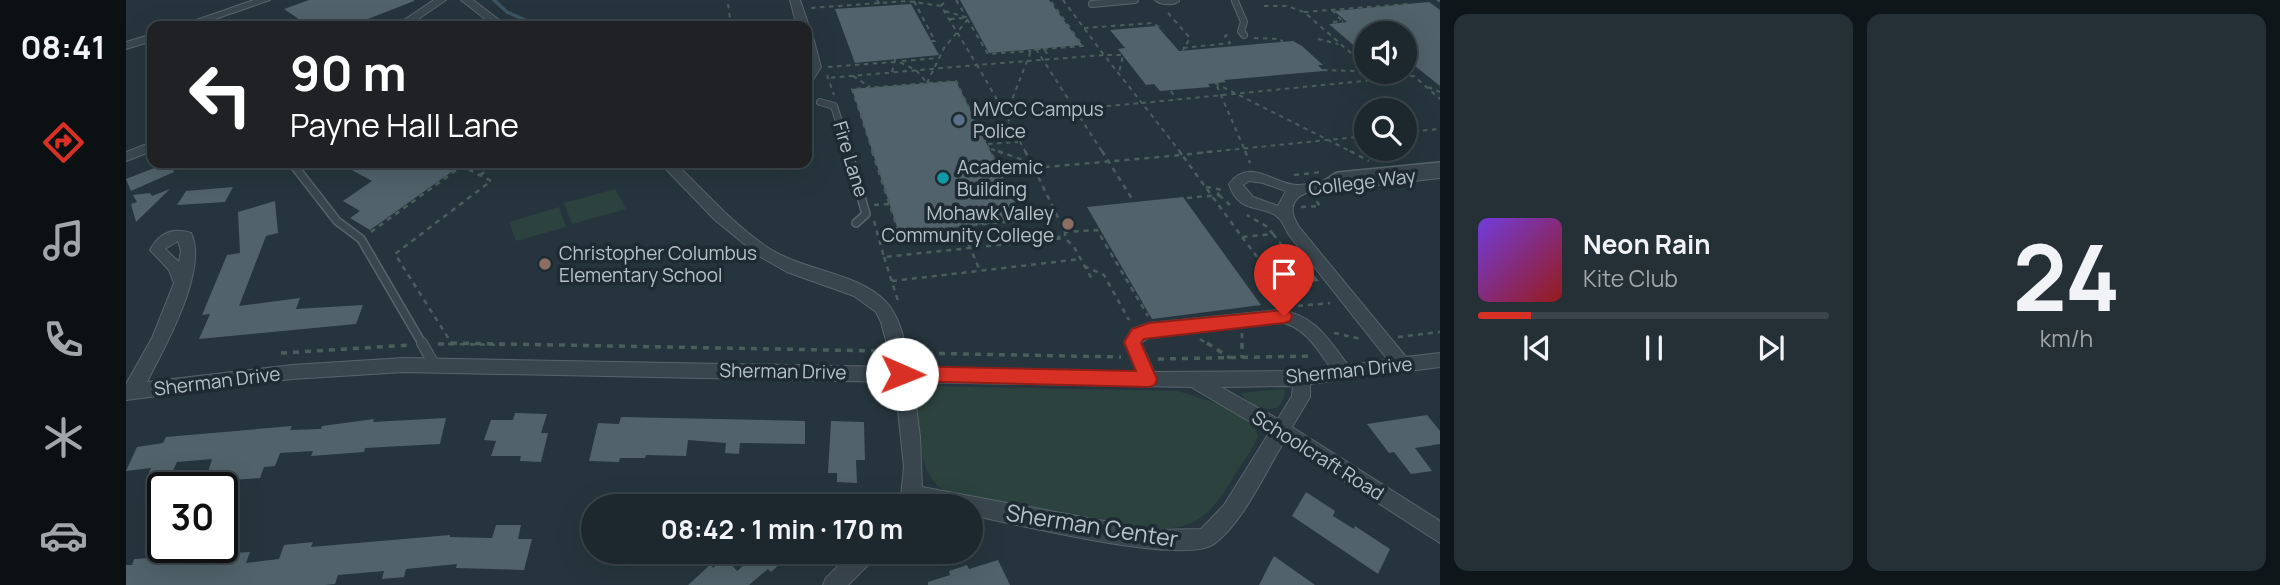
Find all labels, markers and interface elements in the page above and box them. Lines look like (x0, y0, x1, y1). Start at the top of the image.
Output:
map controls (1354, 21, 1417, 161)
button: sound (1354, 21, 1417, 84)
text: 08:41 (20, 25, 106, 69)
text: 90 m (290, 39, 407, 106)
icon: left (175, 49, 266, 140)
place label: MVCC Campus Police (973, 96, 1104, 144)
button: search (1354, 98, 1417, 161)
text: Payne Hall Lane (290, 103, 519, 147)
marker: MVCC Campus Police (951, 112, 967, 128)
icon: directions (39, 118, 88, 167)
street label: Fire Lane (827, 118, 875, 200)
place label: Academic Building (957, 154, 1043, 202)
street label: College Way (1307, 163, 1417, 201)
marker: Academic Building (935, 170, 951, 186)
place label: Mohawk Valley Community College (882, 200, 1054, 248)
text: 24 (2013, 214, 2120, 338)
icon: music (39, 216, 88, 265)
marker: Mohawk Valley Community College (1060, 216, 1076, 232)
text: Neon Rain (1583, 226, 1711, 262)
place label: Christopher Columbus Elementary School (559, 240, 757, 288)
pin (1254, 244, 1314, 316)
icon: arrive (1265, 255, 1303, 293)
marker: Christopher Columbus Elementary School (537, 256, 553, 272)
text: Kite Club (1583, 262, 1678, 294)
icon: phone (39, 315, 88, 364)
text: km/h (2040, 322, 2093, 354)
icon: previous (1518, 329, 1556, 367)
icon: pause (1635, 329, 1673, 367)
icon: next (1752, 329, 1790, 367)
position arrow (865, 337, 939, 411)
street label: Sherman Drive (1284, 350, 1414, 390)
street label: Sherman Drive (719, 357, 847, 385)
street label: Sherman Drive (152, 360, 282, 402)
street label: Schoolcraft Road (1247, 404, 1389, 506)
icon: climate (39, 413, 88, 462)
speed limit sign: 30 (147, 472, 238, 563)
street label: Sherman Center (1004, 496, 1181, 554)
icon: car (39, 511, 88, 560)
text: 08:42 · 1 min · 170 m (661, 511, 903, 547)

